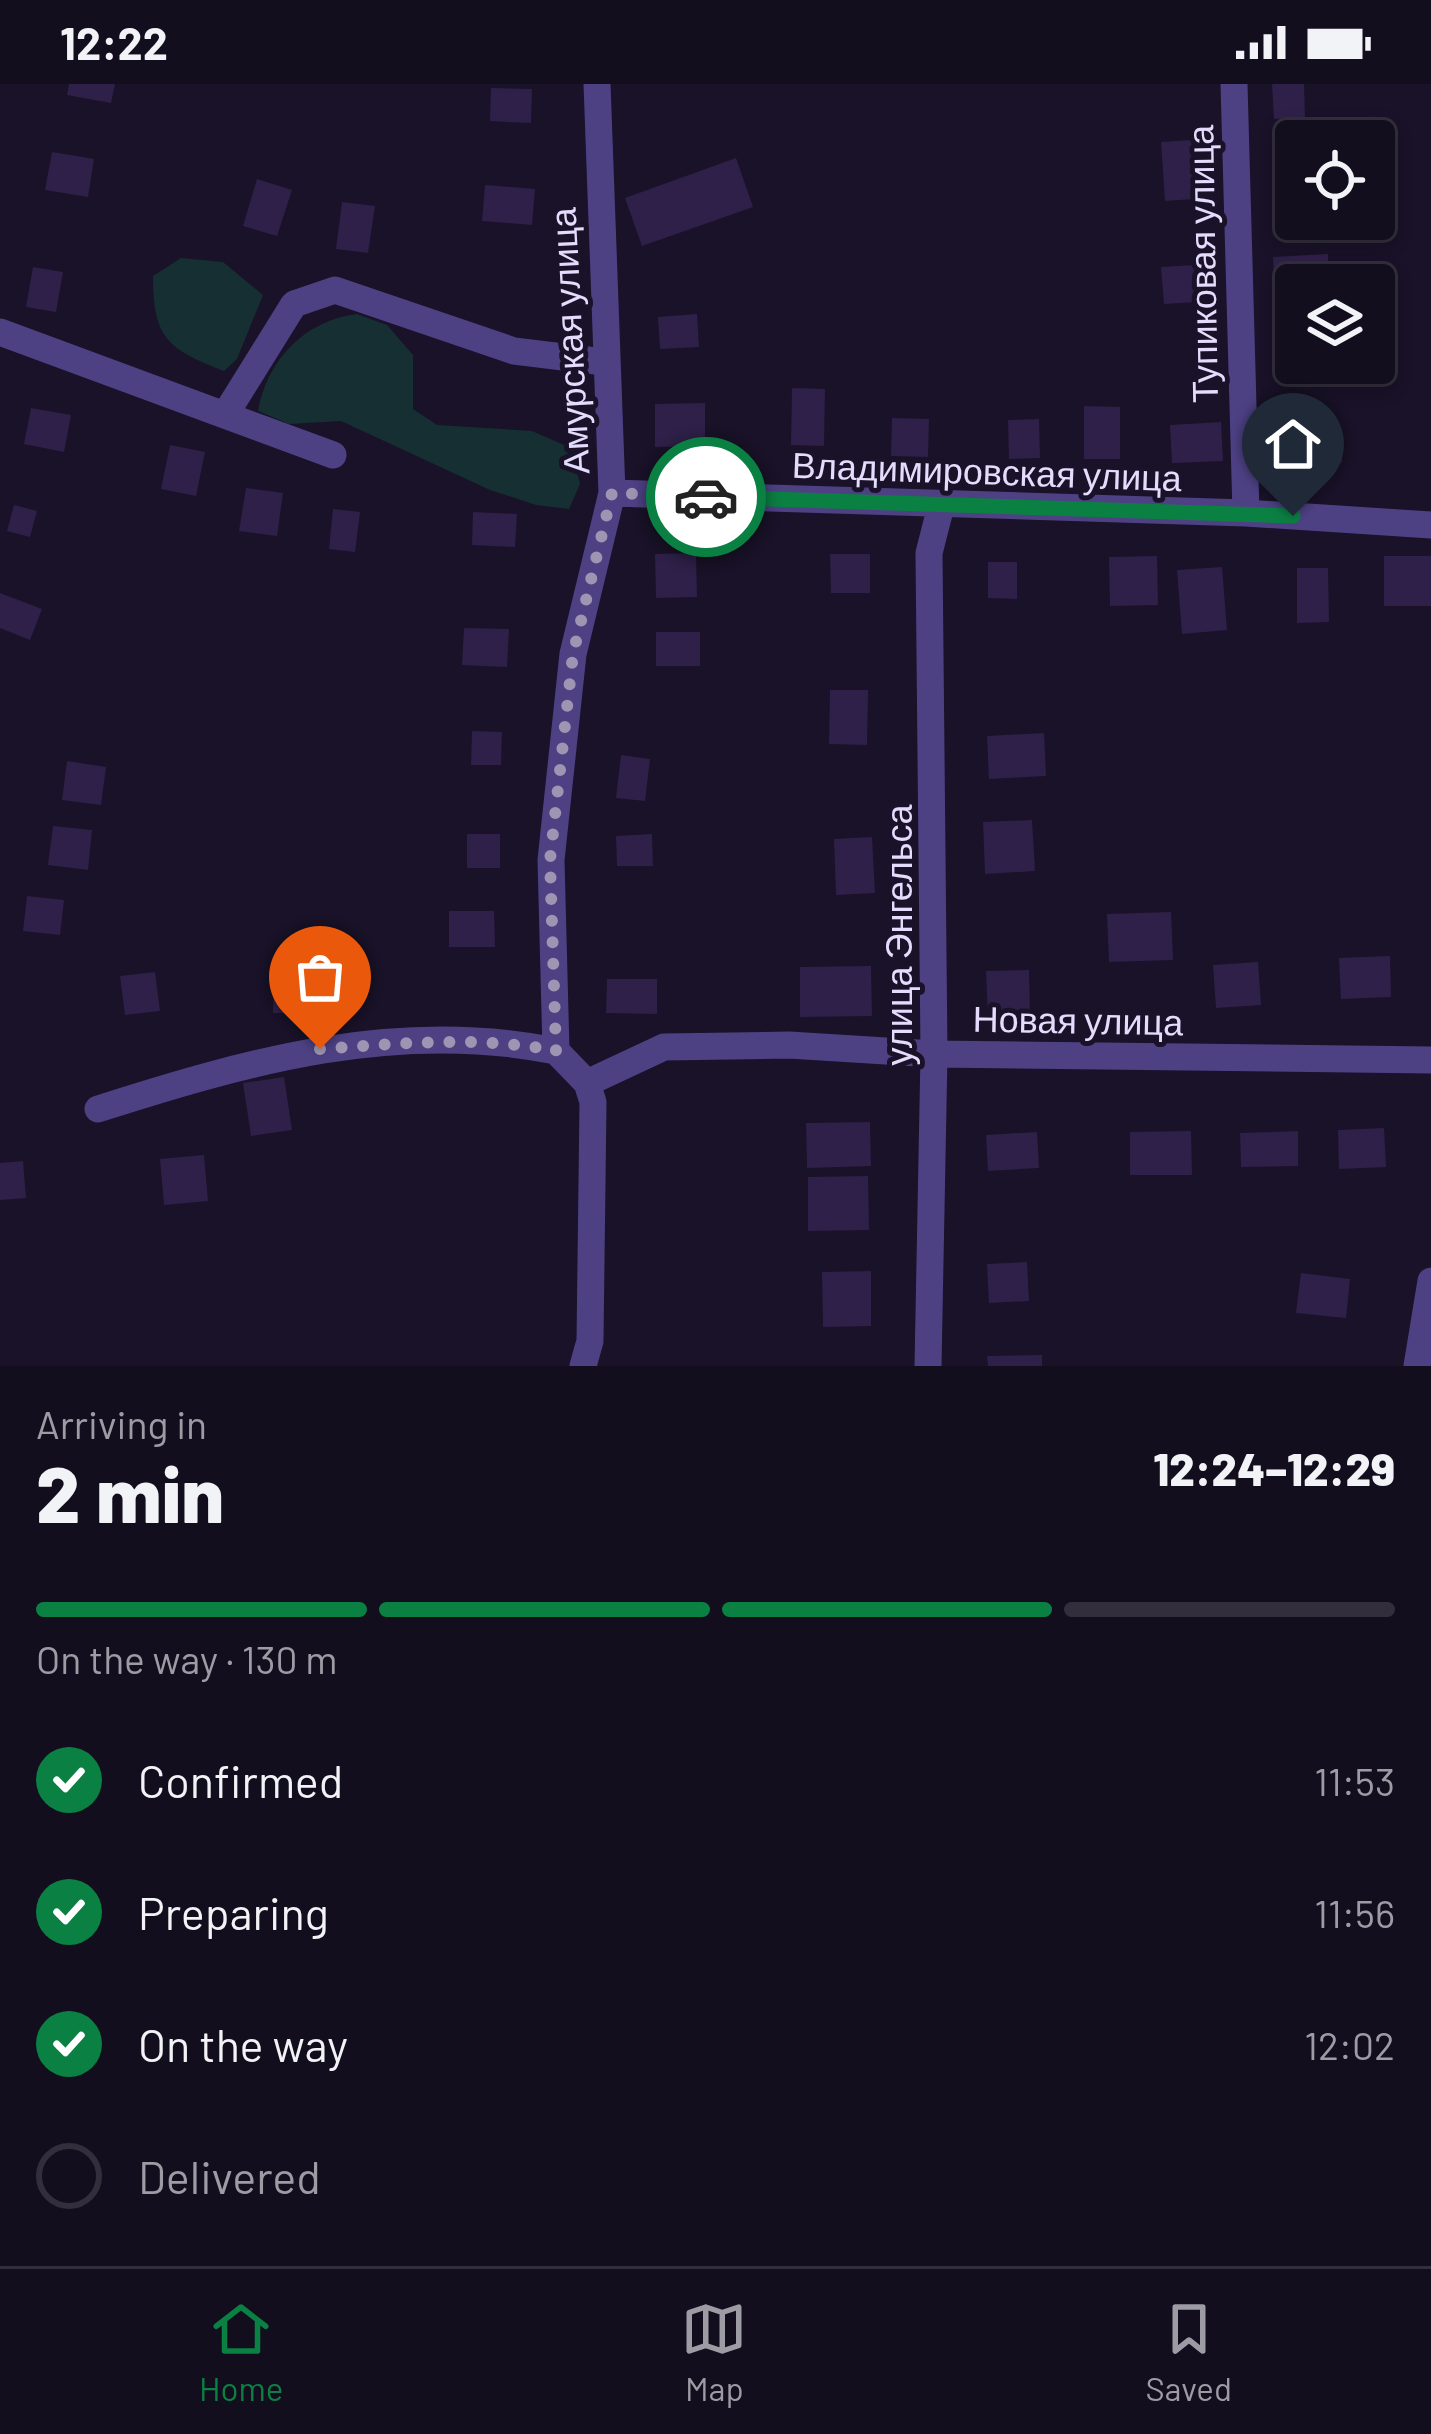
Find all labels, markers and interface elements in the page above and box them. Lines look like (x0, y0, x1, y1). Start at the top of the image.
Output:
text: 12:22 (60, 15, 168, 69)
map controls (1275, 120, 1395, 384)
button: locate (1275, 120, 1395, 240)
street label: Тупиковая улица (1177, 124, 1226, 403)
street label: Амурская улица (539, 206, 597, 475)
button: layers (1275, 264, 1395, 384)
pin (1242, 393, 1344, 516)
icon: home (1260, 411, 1326, 477)
courier (646, 437, 766, 557)
street label: Владимировская улица (791, 442, 1184, 499)
icon: car (673, 464, 739, 530)
street label: улица Энгельса (876, 804, 920, 1065)
pin (269, 926, 371, 1049)
icon: bag (287, 944, 353, 1010)
street label: Новая улица (972, 996, 1185, 1043)
text: Arriving in (36, 1400, 207, 1447)
text: 12:24–12:29 (1153, 1441, 1395, 1495)
text: 2 min (36, 1445, 224, 1539)
text: On the way · 130 m (36, 1635, 338, 1682)
icon: check (36, 1747, 102, 1813)
text: Confirmed (138, 1753, 343, 1807)
text: 11:53 (1314, 1757, 1395, 1804)
icon: check (36, 1879, 102, 1945)
text: Preparing (138, 1885, 329, 1939)
text: 11:56 (1314, 1889, 1395, 1936)
icon: check (36, 2011, 102, 2077)
text: On the way (138, 2017, 348, 2071)
text: 12:02 (1304, 2021, 1395, 2068)
text: Delivered (138, 2149, 321, 2203)
tab: Home (199, 2296, 283, 2408)
tab: Map (681, 2296, 747, 2408)
tab: Saved (1145, 2296, 1232, 2408)

